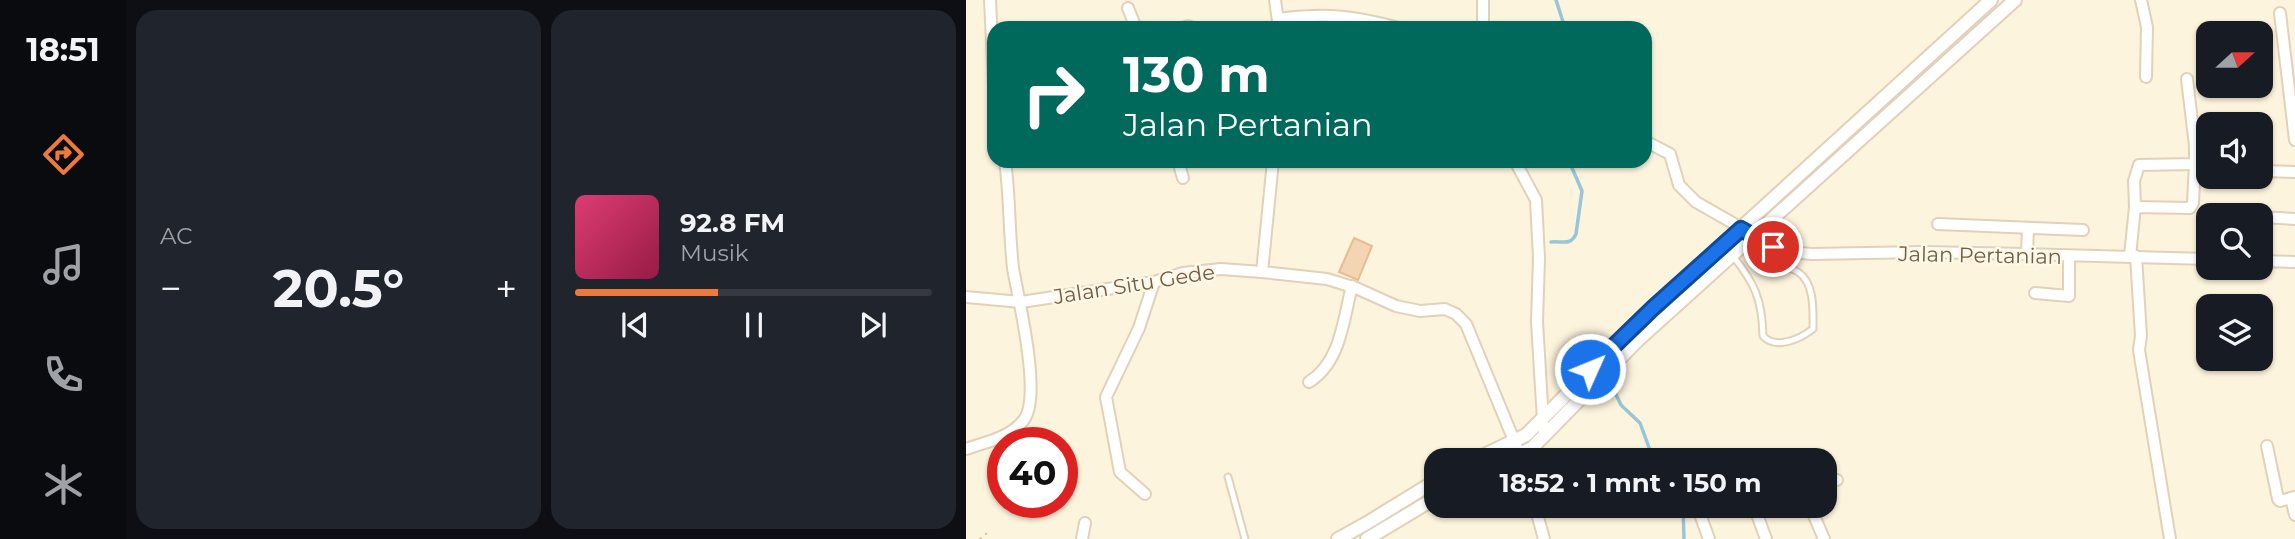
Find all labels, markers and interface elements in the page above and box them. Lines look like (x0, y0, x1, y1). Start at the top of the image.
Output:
north arrow (2196, 21, 2273, 98)
map controls (2196, 21, 2273, 371)
text: 18:51 (26, 30, 100, 69)
text: 130 m (1123, 45, 1270, 104)
icon: right (1008, 49, 1099, 140)
text: Jalan Pertanian (1123, 105, 1373, 144)
button: sound (2196, 112, 2273, 189)
icon: directions (39, 130, 88, 179)
button: search (2196, 203, 2273, 280)
text: 92.8 FM (680, 207, 785, 239)
pin (1743, 217, 1803, 277)
text: AC (160, 222, 193, 250)
icon: arrive (1754, 228, 1792, 266)
text: Musik (680, 239, 749, 267)
icon: music (39, 240, 88, 289)
street label: Jalan Pertanian (1897, 241, 2062, 269)
text: 20.5° (273, 257, 404, 320)
street label: Jalan Situ Gede (1051, 259, 1216, 309)
text: − (160, 265, 182, 312)
text: + (495, 265, 517, 312)
button: layers (2196, 294, 2273, 371)
icon: previous (616, 306, 654, 344)
icon: pause (735, 306, 773, 344)
icon: next (854, 306, 892, 344)
position arrow (1553, 332, 1627, 406)
icon: phone (39, 350, 88, 399)
speed limit sign: 40 (987, 427, 1078, 518)
icon: climate (39, 460, 88, 509)
text: 18:52 · 1 mnt · 150 m (1499, 467, 1762, 499)

